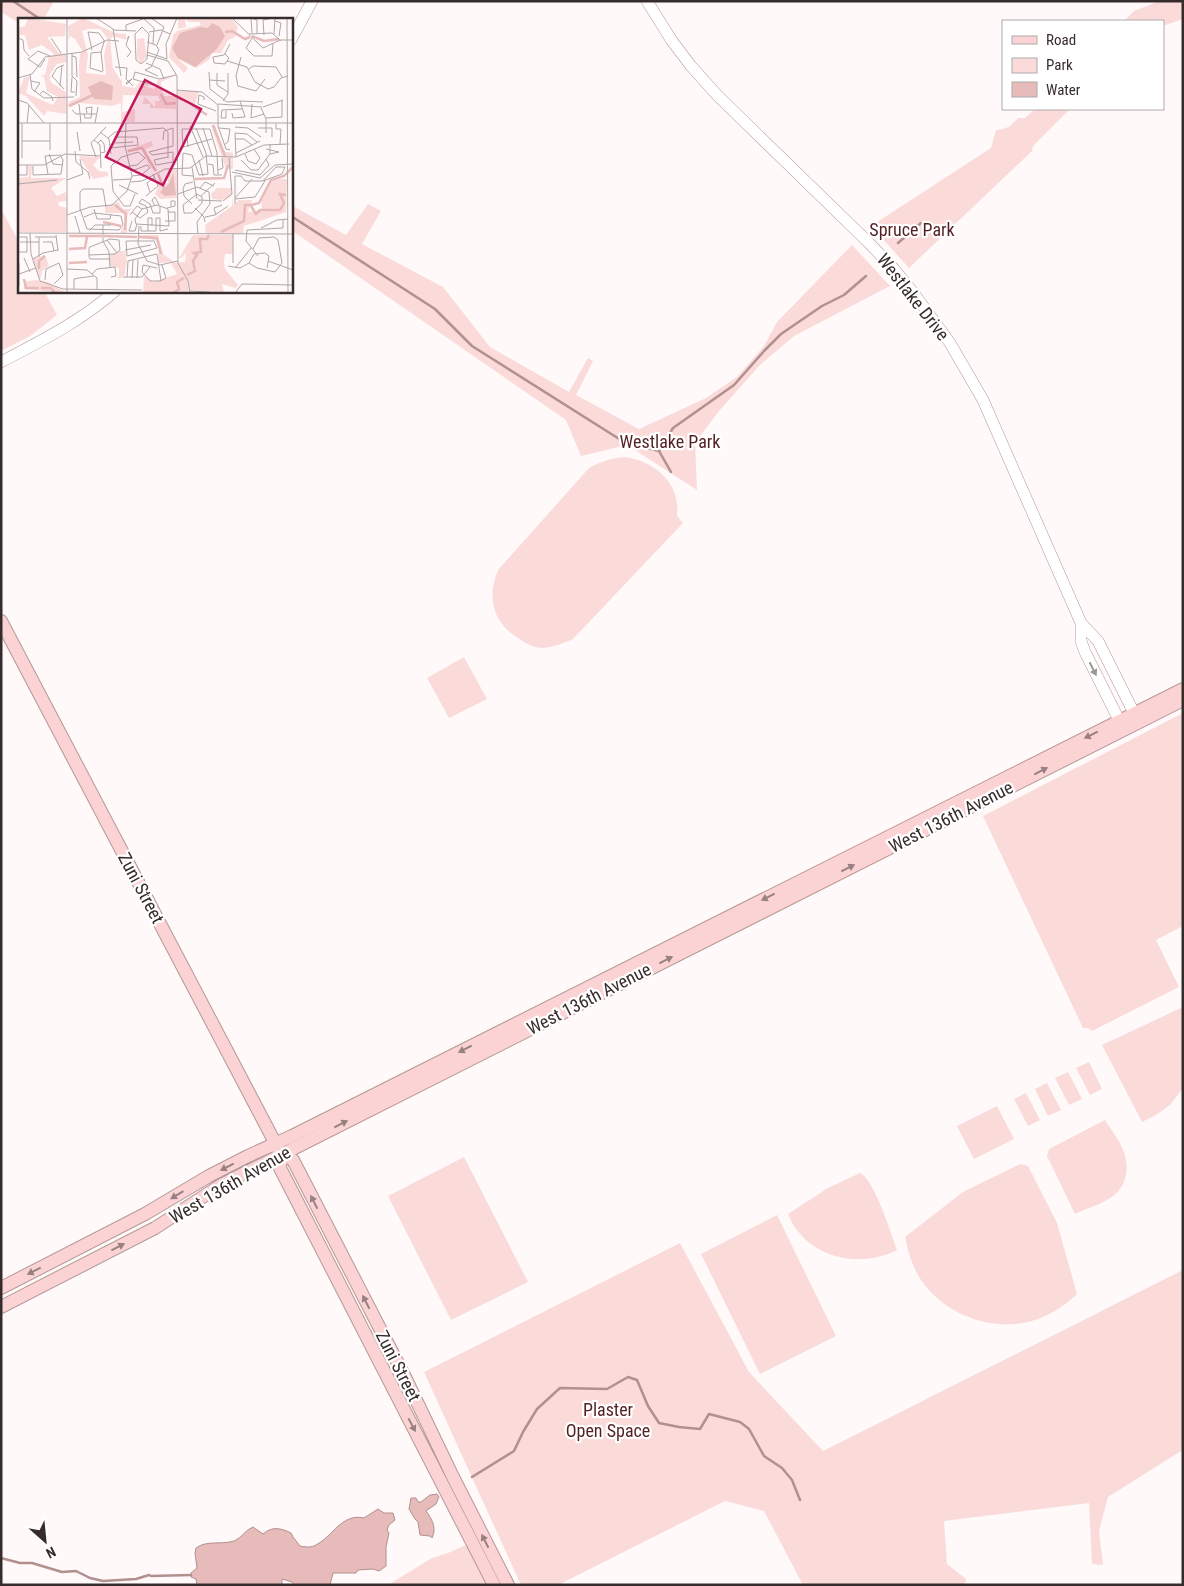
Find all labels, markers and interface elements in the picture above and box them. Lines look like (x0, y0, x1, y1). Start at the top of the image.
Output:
inset map (18, 18, 292, 292)
legend (1002, 20, 1164, 110)
text: Road (1046, 31, 1076, 49)
text: Park (1046, 56, 1073, 74)
text: Water (1046, 81, 1081, 99)
park label: Spruce Park (869, 219, 955, 240)
street label: Westlake Drive (873, 249, 954, 344)
park label: Westlake Park (620, 431, 720, 452)
one-way arrow (1089, 662, 1097, 676)
one-way arrow (1084, 731, 1098, 739)
one-way arrow (1034, 767, 1048, 775)
street label: West 136th Avenue (885, 776, 1016, 857)
street label: Zuni Street (114, 849, 169, 927)
one-way arrow (841, 864, 855, 872)
one-way arrow (760, 893, 775, 901)
one-way arrow (659, 956, 673, 964)
street label: West 136th Avenue (523, 958, 654, 1039)
one-way arrow (458, 1045, 472, 1053)
one-way arrow (334, 1120, 349, 1128)
street label: West 136th Avenue (166, 1141, 294, 1228)
one-way arrow (219, 1163, 234, 1171)
one-way arrow (171, 1190, 184, 1199)
one-way arrow (310, 1195, 318, 1209)
one-way arrow (111, 1243, 126, 1251)
one-way arrow (27, 1267, 42, 1275)
one-way arrow (362, 1295, 370, 1309)
street label: Zuni Street (372, 1327, 425, 1405)
park label: Plaster Open Space (566, 1399, 650, 1441)
one-way arrow (408, 1418, 416, 1432)
north arrow (20, 1516, 70, 1566)
one-way arrow (481, 1534, 489, 1549)
text: N (43, 1544, 58, 1562)

